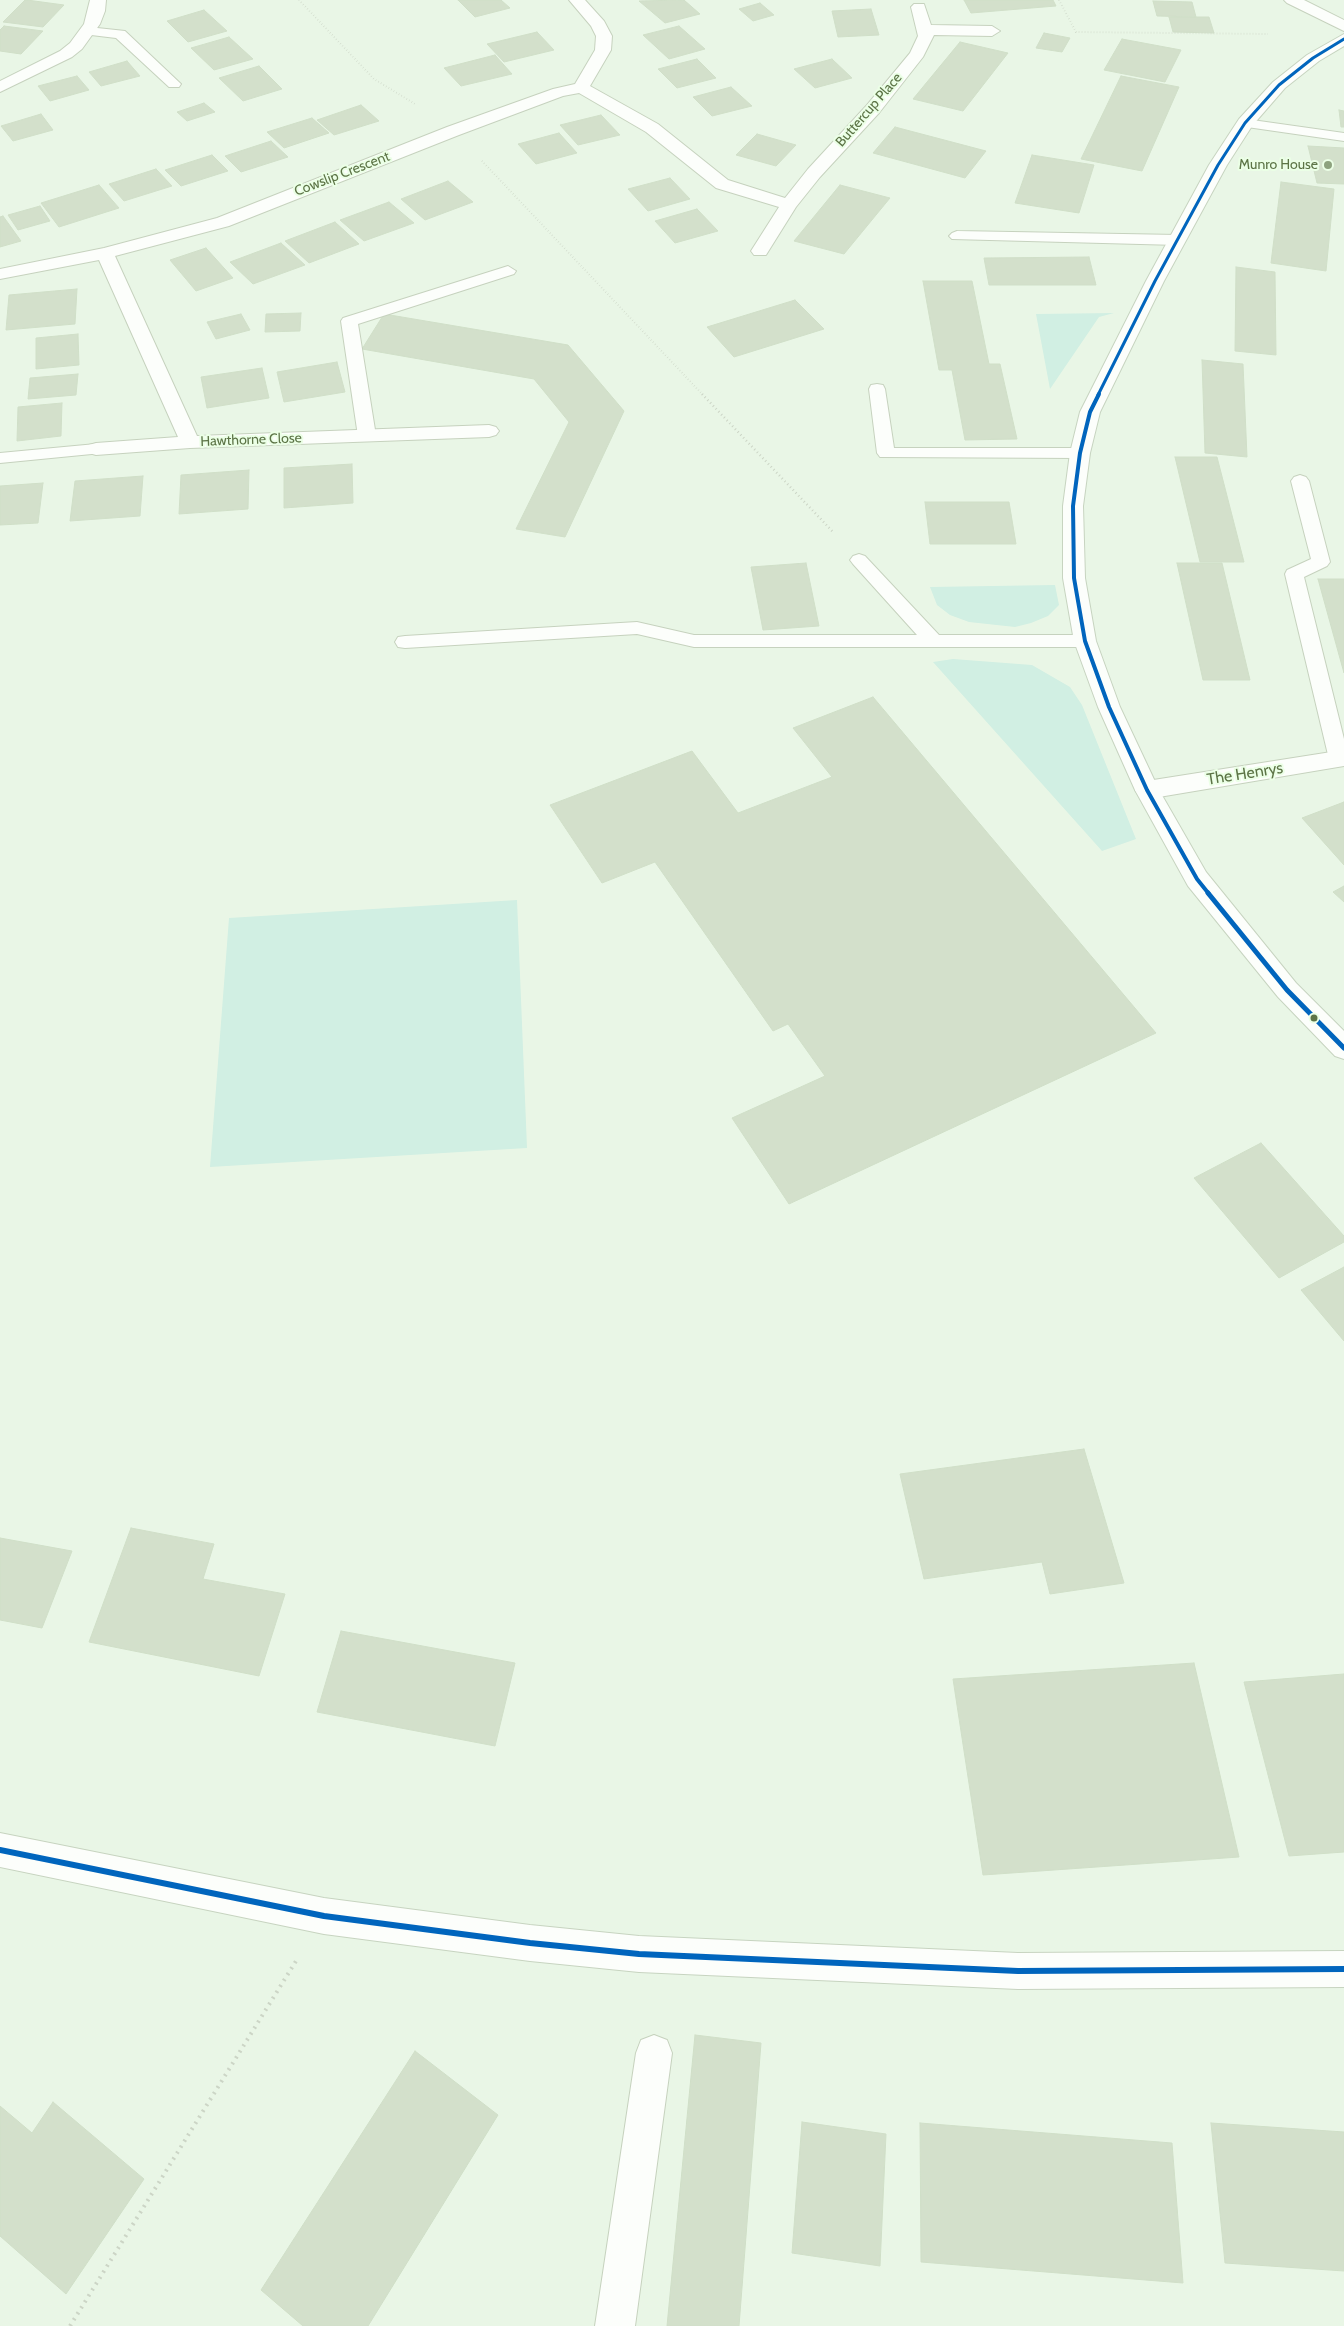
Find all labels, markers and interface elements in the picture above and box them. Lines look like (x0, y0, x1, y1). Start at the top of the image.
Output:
street label: Buttercup Place (832, 70, 906, 150)
street label: Cowslip Crescent (292, 148, 392, 200)
place label: Munro House (1239, 157, 1318, 173)
marker: Munro House (1322, 159, 1334, 171)
street label: Hawthorne Close (200, 430, 302, 450)
street label: The Henrys (1206, 759, 1284, 789)
unlabelled marker (1309, 1013, 1319, 1023)

